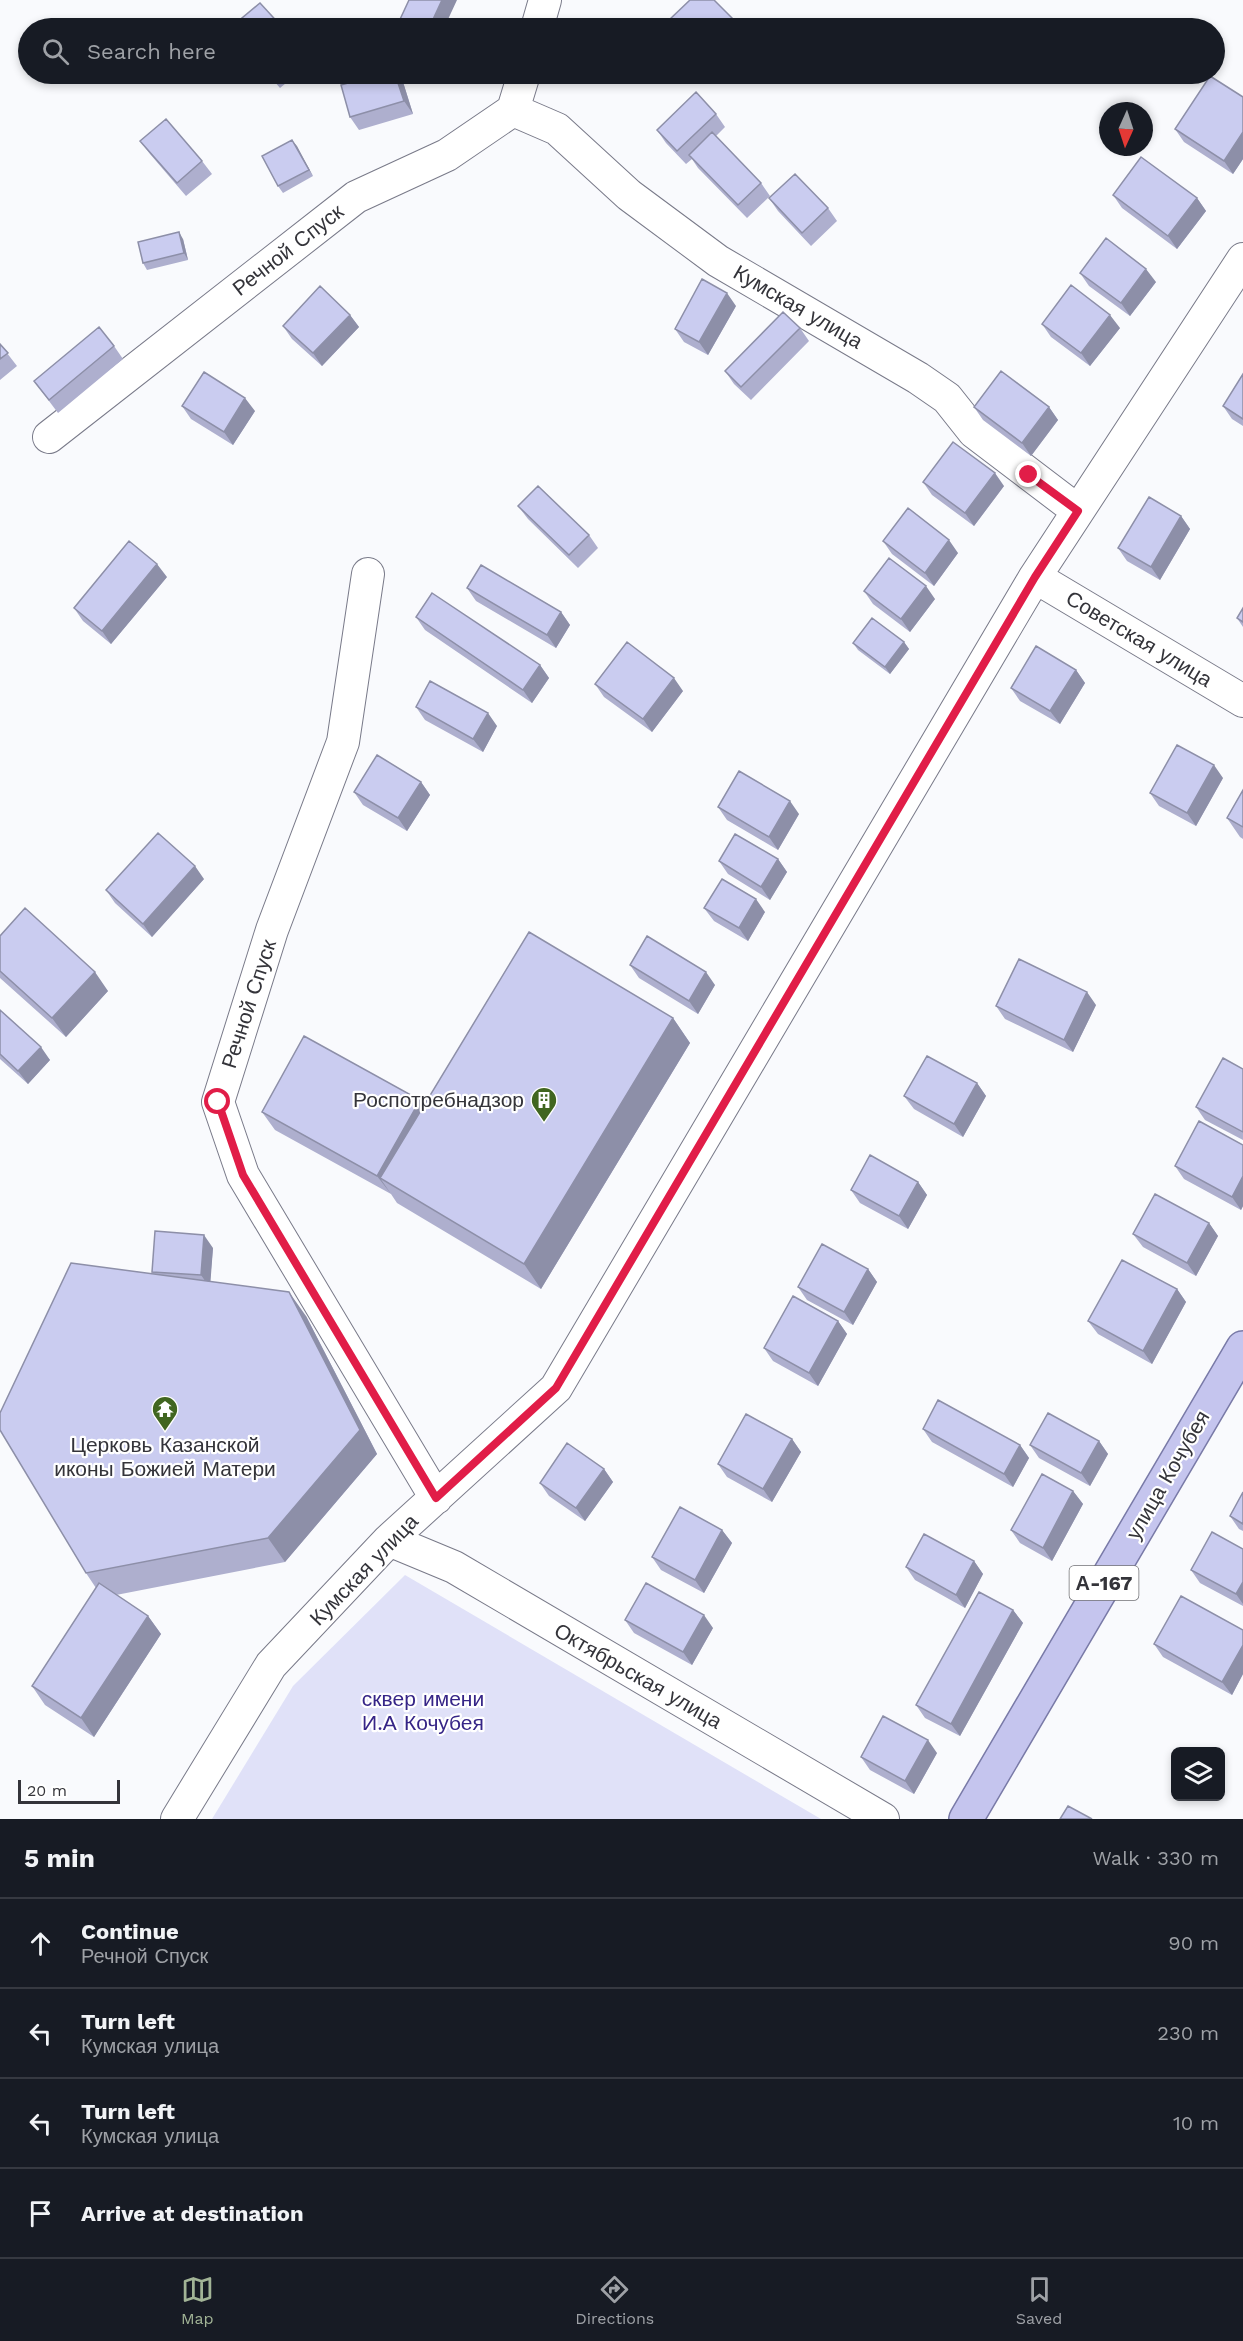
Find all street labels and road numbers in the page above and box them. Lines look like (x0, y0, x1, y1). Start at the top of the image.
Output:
street label: Речной Спуск (227, 198, 349, 301)
street label: Кумская улица (729, 259, 868, 354)
street label: Советская улица (1062, 585, 1217, 692)
street label: Речной Спуск (216, 936, 281, 1071)
street label: улица Кочубея (1121, 1406, 1215, 1544)
street label: Кумская улица (304, 1509, 423, 1630)
road number: А-167 (1070, 1566, 1138, 1600)
street label: Октябрьская улица (550, 1617, 727, 1734)

